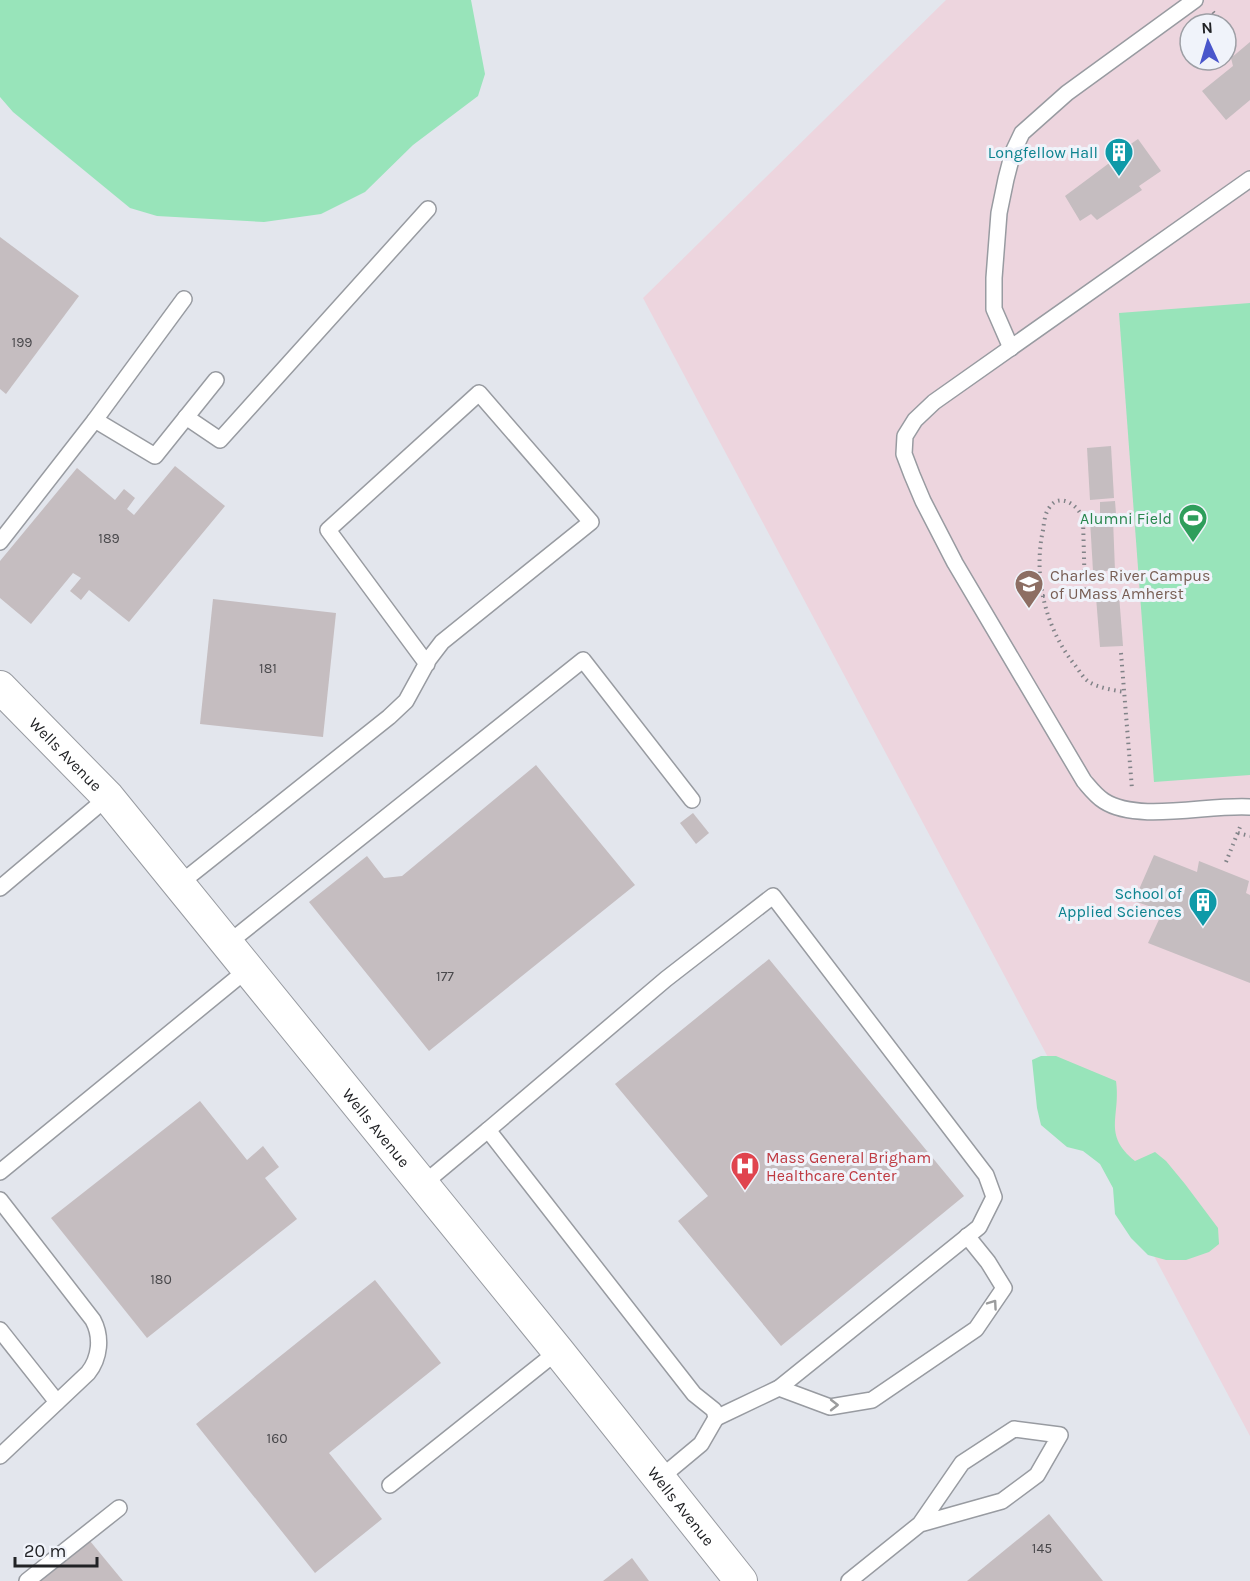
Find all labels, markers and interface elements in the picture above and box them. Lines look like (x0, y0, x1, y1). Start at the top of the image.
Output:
north arrow (1178, 12, 1238, 72)
text: N (1201, 18, 1213, 37)
building icon: Longfellow Hall (1103, 136, 1135, 178)
place label: Longfellow Hall (988, 143, 1098, 162)
house number: 199 (12, 334, 32, 351)
sports icon: Alumni Field (1177, 502, 1209, 544)
place label: Alumni Field (1080, 509, 1172, 528)
house number: 189 (98, 530, 120, 547)
place label: Charles River Campus of UMass Amherst (1050, 566, 1210, 603)
school or university icon: Charles River Campus of UMass Amherst (1013, 568, 1045, 610)
house number: 181 (259, 660, 277, 677)
street label: Wells Avenue (25, 713, 106, 795)
place label: School of Applied Sciences (1058, 884, 1183, 921)
building icon: School of Applied Sciences (1187, 886, 1219, 928)
house number: 177 (436, 968, 454, 985)
street label: Wells Avenue (339, 1084, 414, 1171)
place label: Mass General Brigham Healthcare Center (766, 1148, 931, 1185)
hospital icon: Mass General Brigham Healthcare Center (729, 1150, 761, 1192)
house number: 180 (150, 1271, 172, 1288)
one-way arrow (986, 1300, 997, 1311)
one-way arrow (830, 1399, 839, 1411)
house number: 160 (267, 1430, 287, 1447)
street label: Wells Avenue (644, 1463, 719, 1549)
scale bar (15, 1530, 98, 1568)
text: 20 m (24, 1540, 66, 1562)
house number: 145 (1032, 1540, 1052, 1557)

